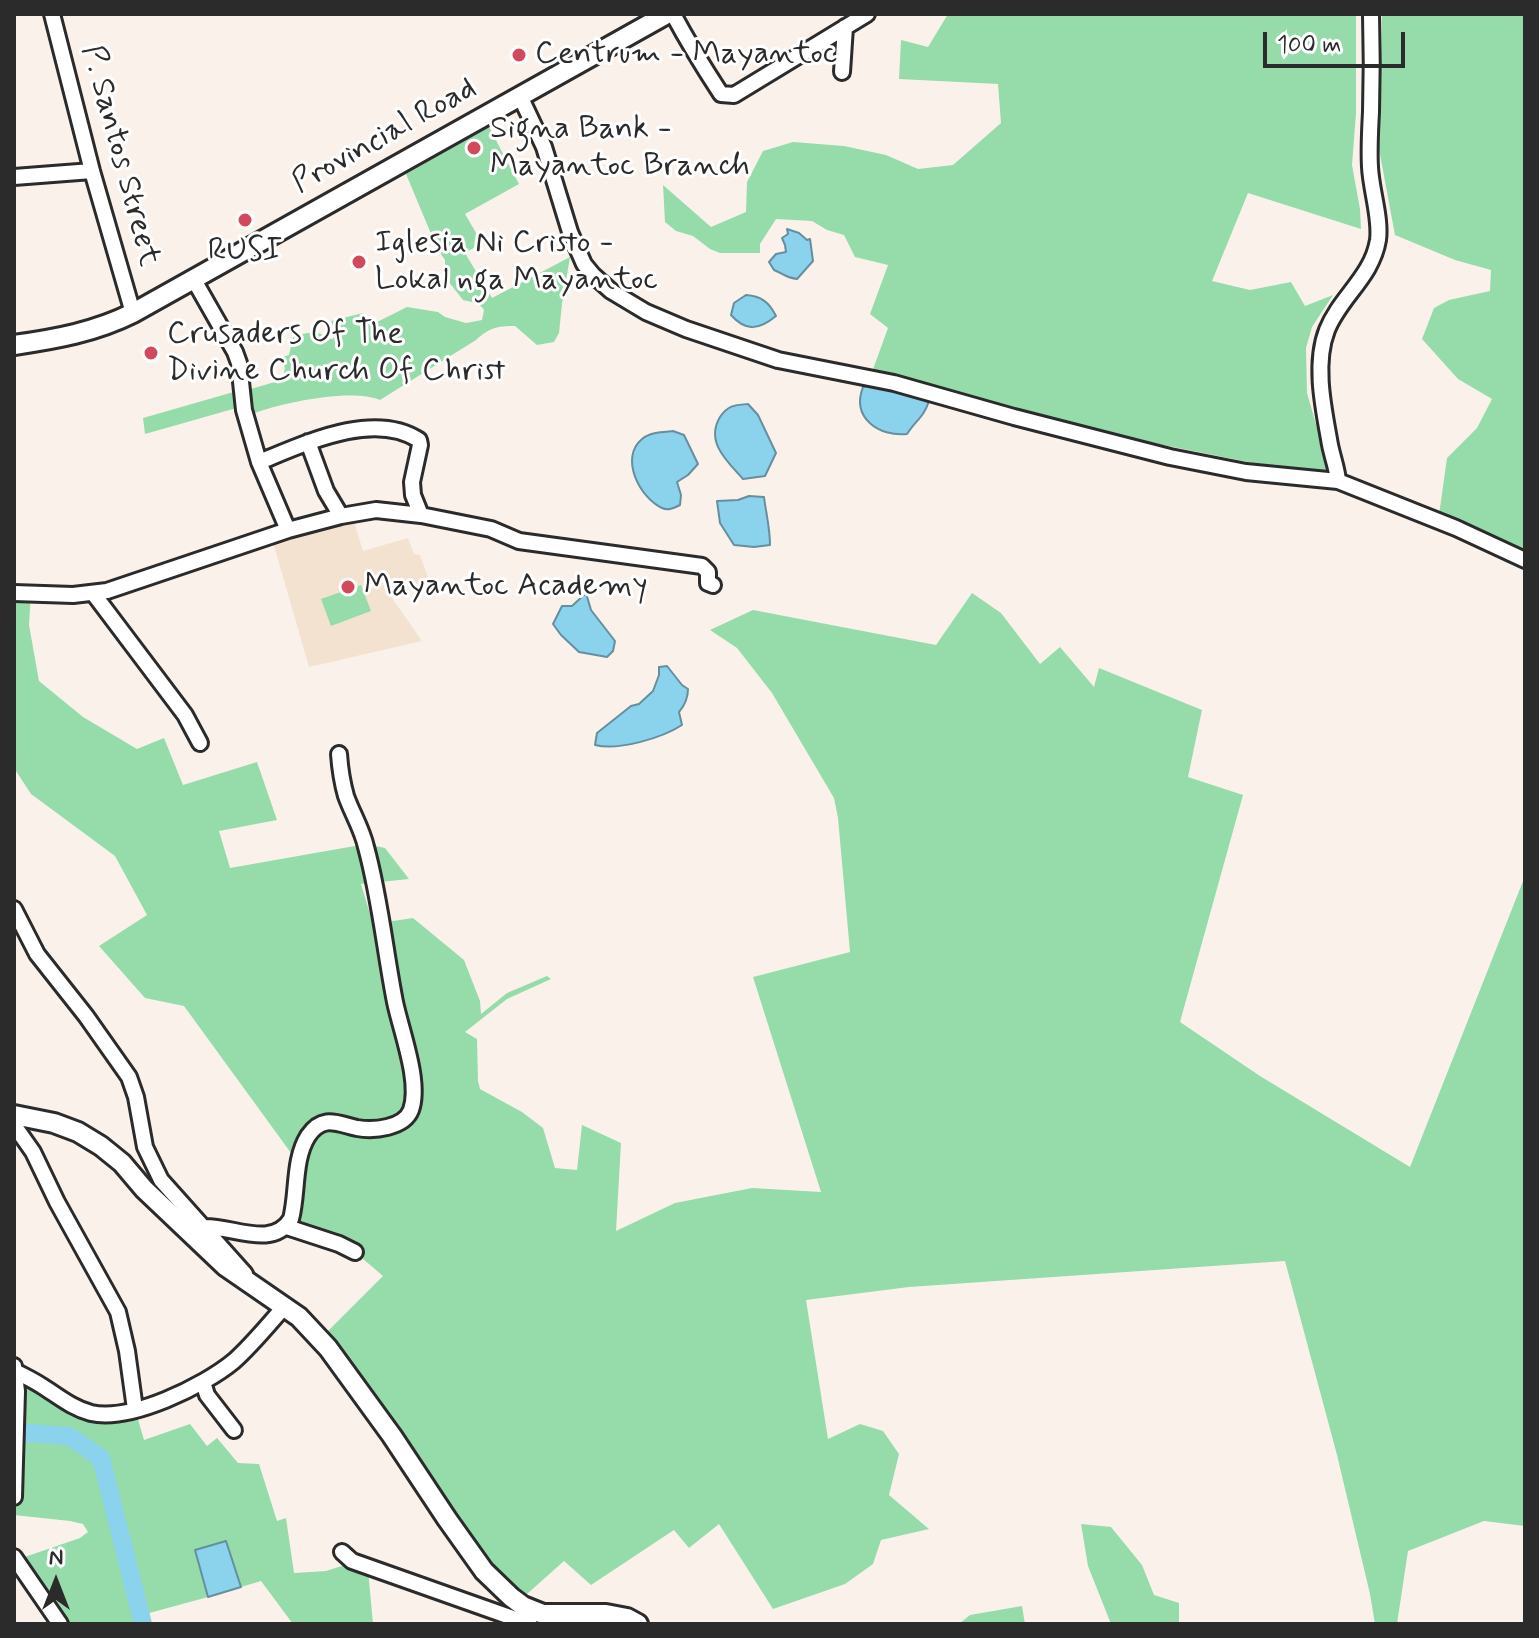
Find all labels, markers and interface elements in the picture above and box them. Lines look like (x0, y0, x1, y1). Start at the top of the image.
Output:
scale bar (1267, 16, 1409, 66)
text: 100 m (1277, 30, 1341, 61)
place label: Centrum - Mayantoc (535, 36, 837, 74)
street label: P. Santos Street (71, 41, 167, 271)
marker: Centrum - Mayantoc (510, 46, 528, 64)
street label: Provincial Road (286, 71, 484, 203)
place label: Signa Bank - Mayantoc Branch (490, 111, 750, 186)
marker: Signa Bank - Mayantoc Branch (465, 139, 483, 157)
marker: RUSI (236, 211, 254, 229)
place label: Iglesia Ni Cristo - Lokal nga Mayantoc (375, 225, 658, 300)
place label: RUSI (208, 233, 282, 271)
marker: Iglesia Ni Cristo - Lokal nga Mayantoc (350, 253, 368, 271)
place label: Crusaders Of The Divine Church Of Christ (167, 316, 506, 391)
marker: Crusaders Of The Divine Church Of Christ (142, 344, 160, 362)
place label: Mayantoc Academy (364, 568, 648, 606)
marker: Mayantoc Academy (339, 578, 357, 596)
north arrow (16, 1542, 96, 1622)
text: N (49, 1544, 63, 1572)

